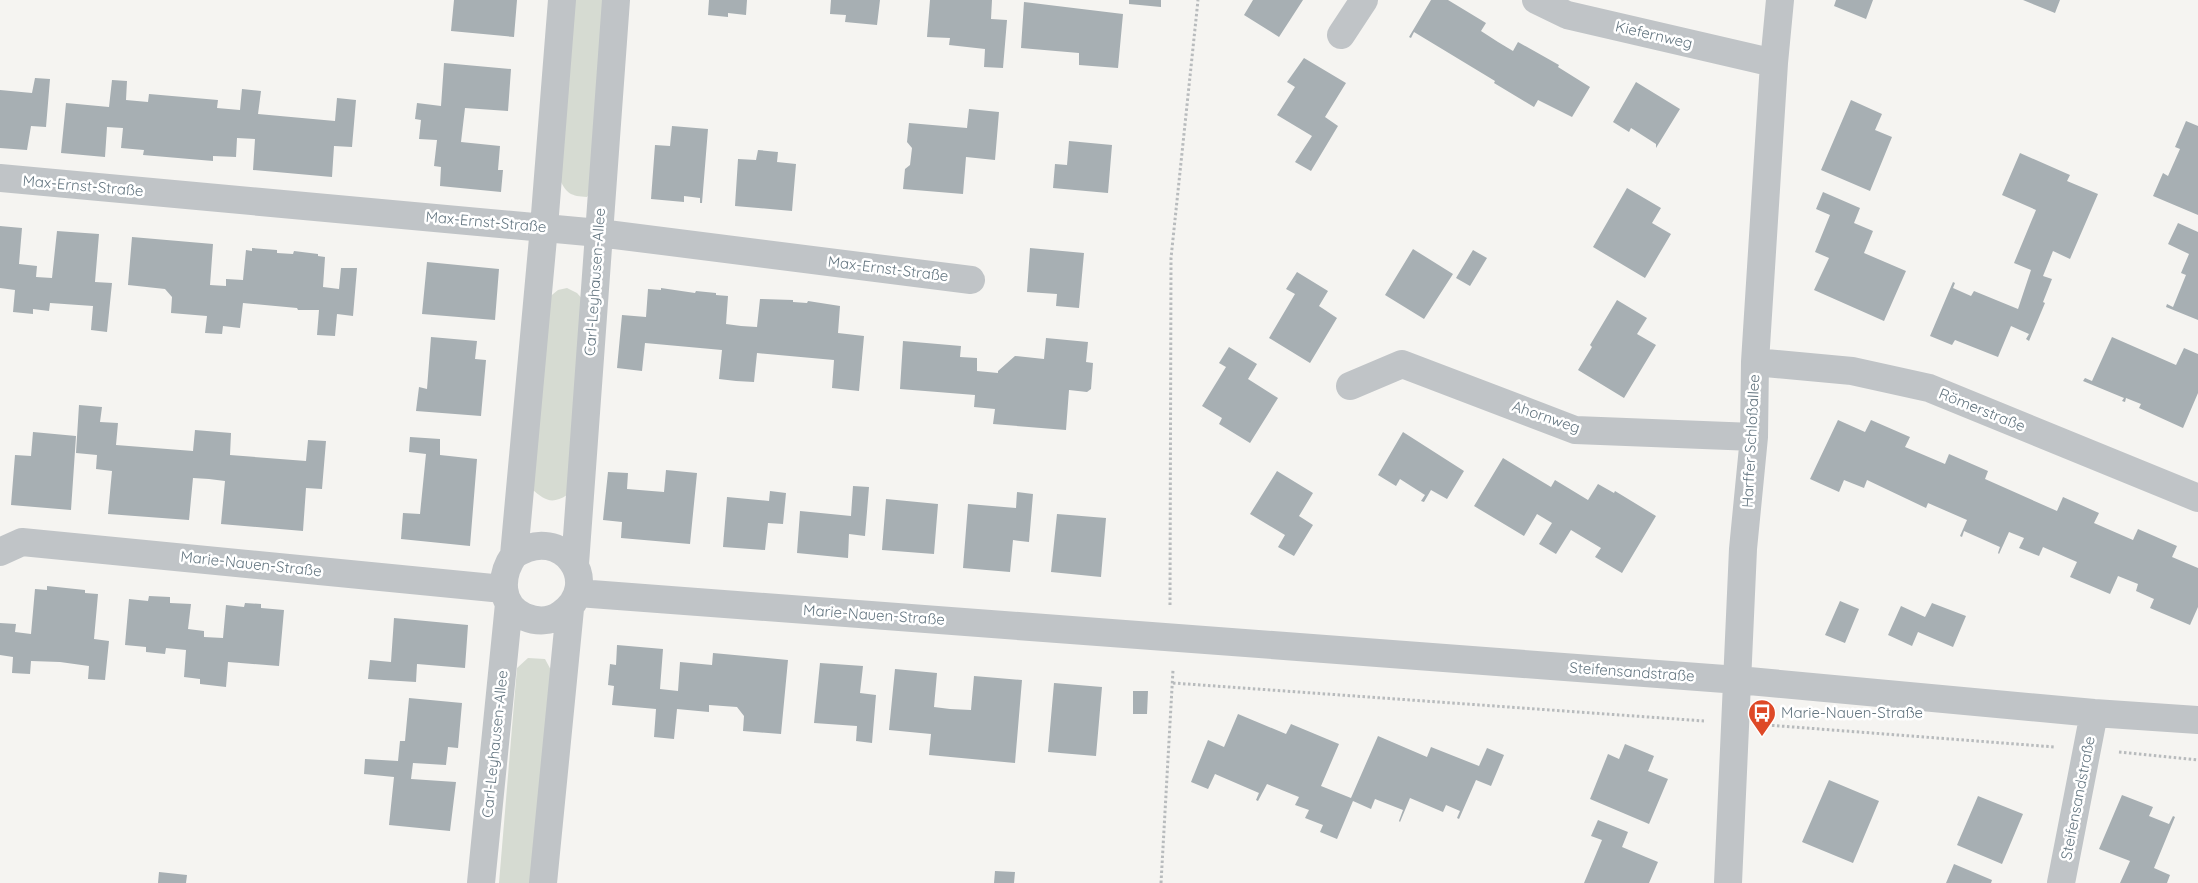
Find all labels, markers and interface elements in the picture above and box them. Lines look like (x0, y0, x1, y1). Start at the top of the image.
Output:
street label: Kiefernweg (1614, 16, 1695, 53)
street label: Max-Ernst-Straße (22, 171, 144, 200)
street label: Max-Ernst-Straße (425, 207, 547, 236)
street label: Carl-Leyhausen-Allee (580, 207, 609, 357)
street label: Max-Ernst-Straße (827, 252, 949, 285)
street label: Harffer Schloßallee (1738, 374, 1763, 508)
street label: Römerstraße (1936, 384, 2028, 435)
street label: Ahornweg (1510, 396, 1583, 437)
street label: Marie-Nauen-Straße (179, 547, 323, 580)
street label: Marie-Nauen-Straße (803, 600, 946, 629)
street label: Steifensandstraße (1569, 658, 1695, 685)
street label: Carl-Leyhausen-Allee (477, 669, 512, 819)
bus stop icon: Marie-Nauen-Straße (1747, 698, 1777, 737)
place label: Marie-Nauen-Straße (1781, 703, 1923, 722)
street label: Steifensandstraße (2056, 735, 2099, 861)

